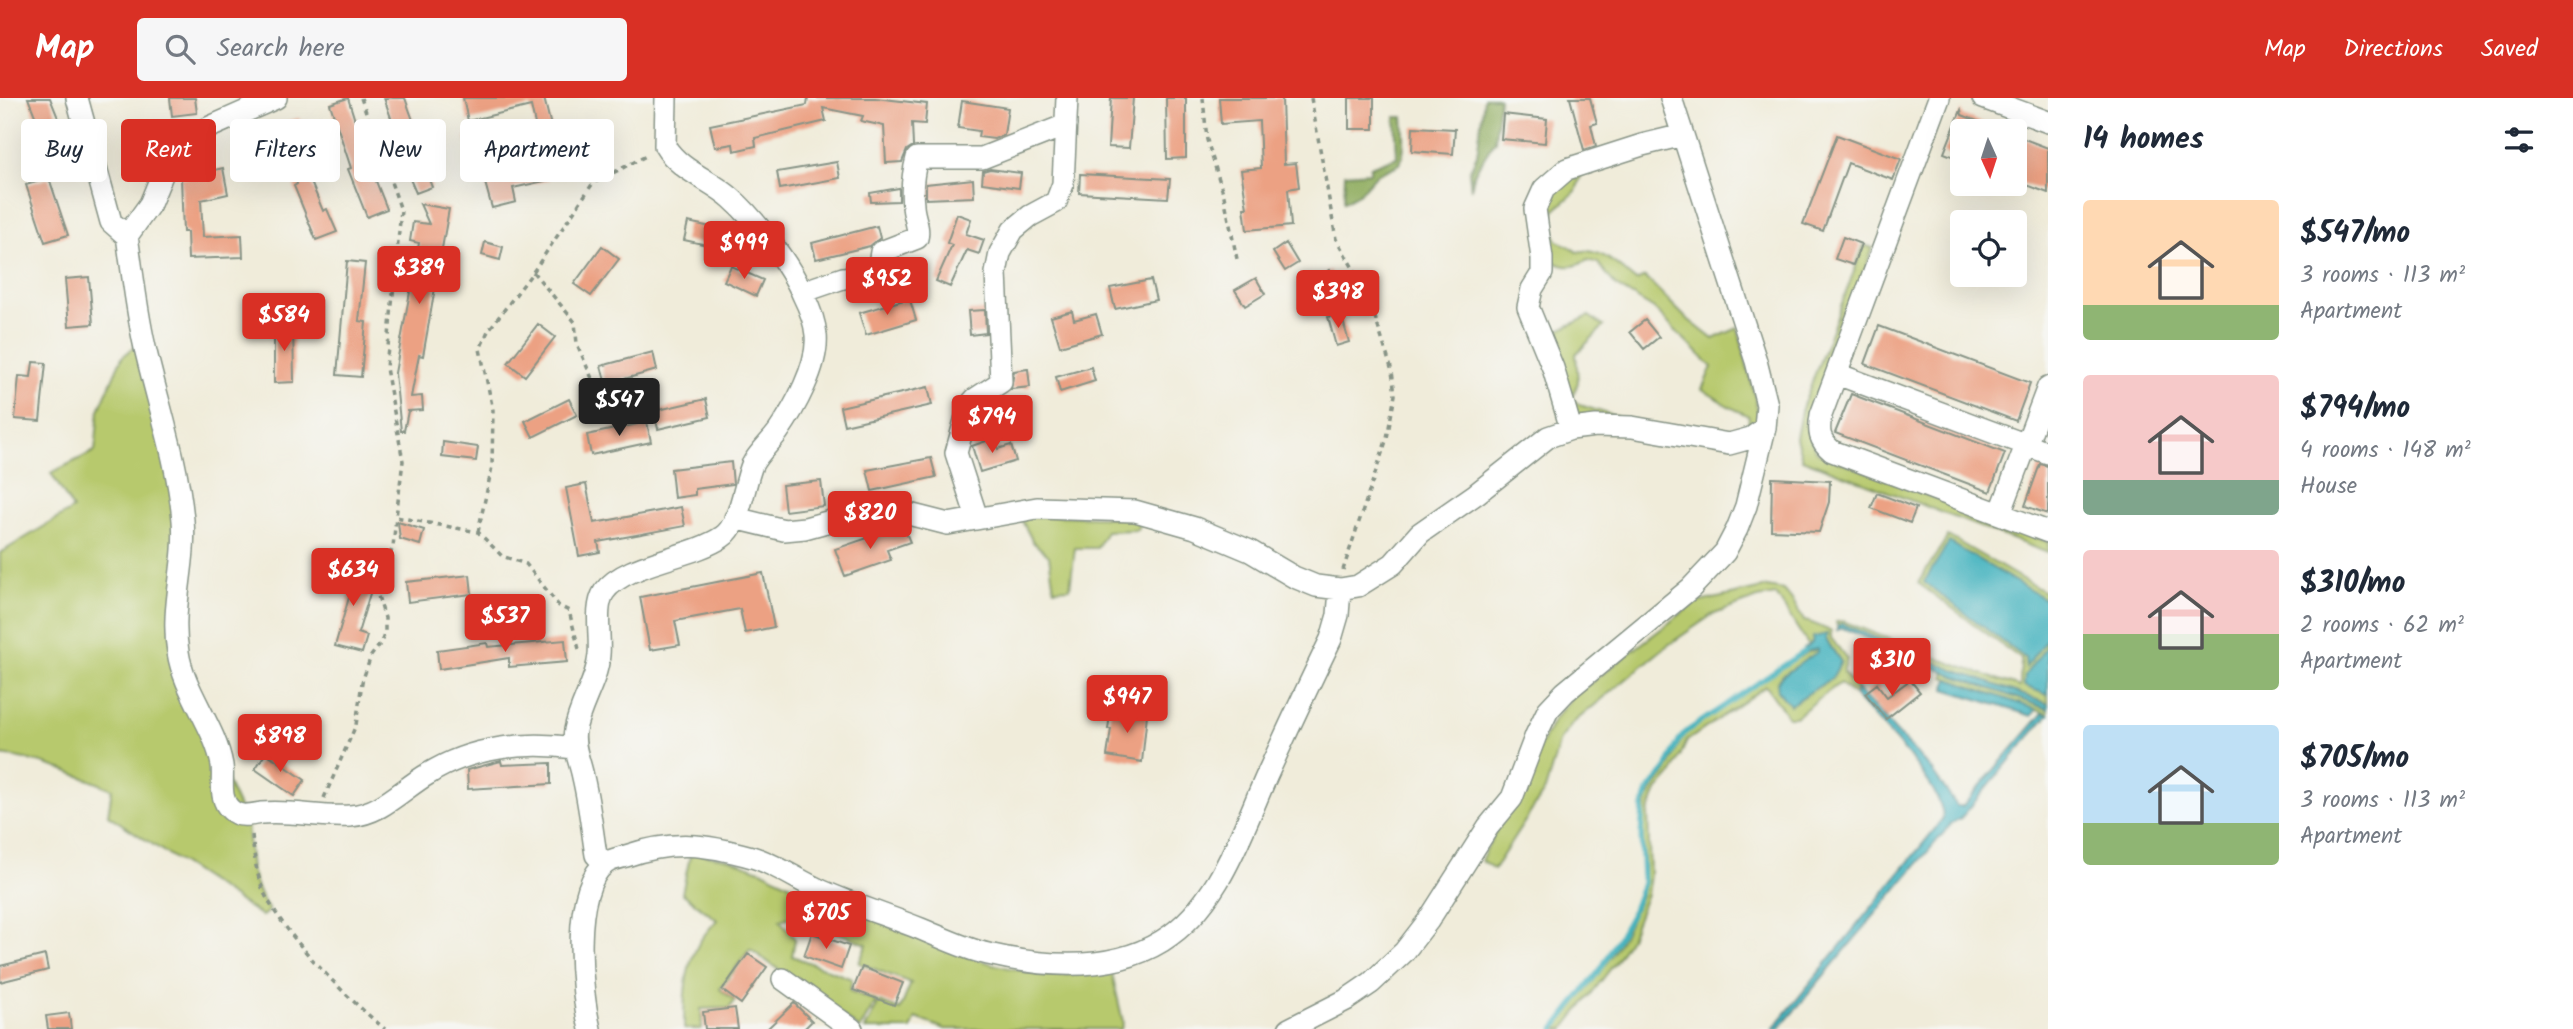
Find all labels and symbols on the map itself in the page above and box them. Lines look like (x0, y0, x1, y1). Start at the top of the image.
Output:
north arrow (1950, 119, 2026, 196)
pin: $999 (703, 222, 785, 281)
pin: $389 (378, 246, 460, 306)
pin: $952 (846, 258, 928, 317)
pin: $398 (1297, 271, 1379, 330)
pin: $584 (243, 294, 325, 353)
pin: $547 (578, 378, 660, 438)
pin: $794 (951, 396, 1033, 455)
pin: $820 (829, 491, 911, 551)
pin: $634 (312, 548, 394, 608)
pin: $537 (464, 594, 546, 654)
pin: $310 (1851, 638, 1933, 698)
pin: $947 (1086, 676, 1168, 735)
pin: $898 (239, 714, 321, 774)
pin: $705 (785, 892, 867, 951)

